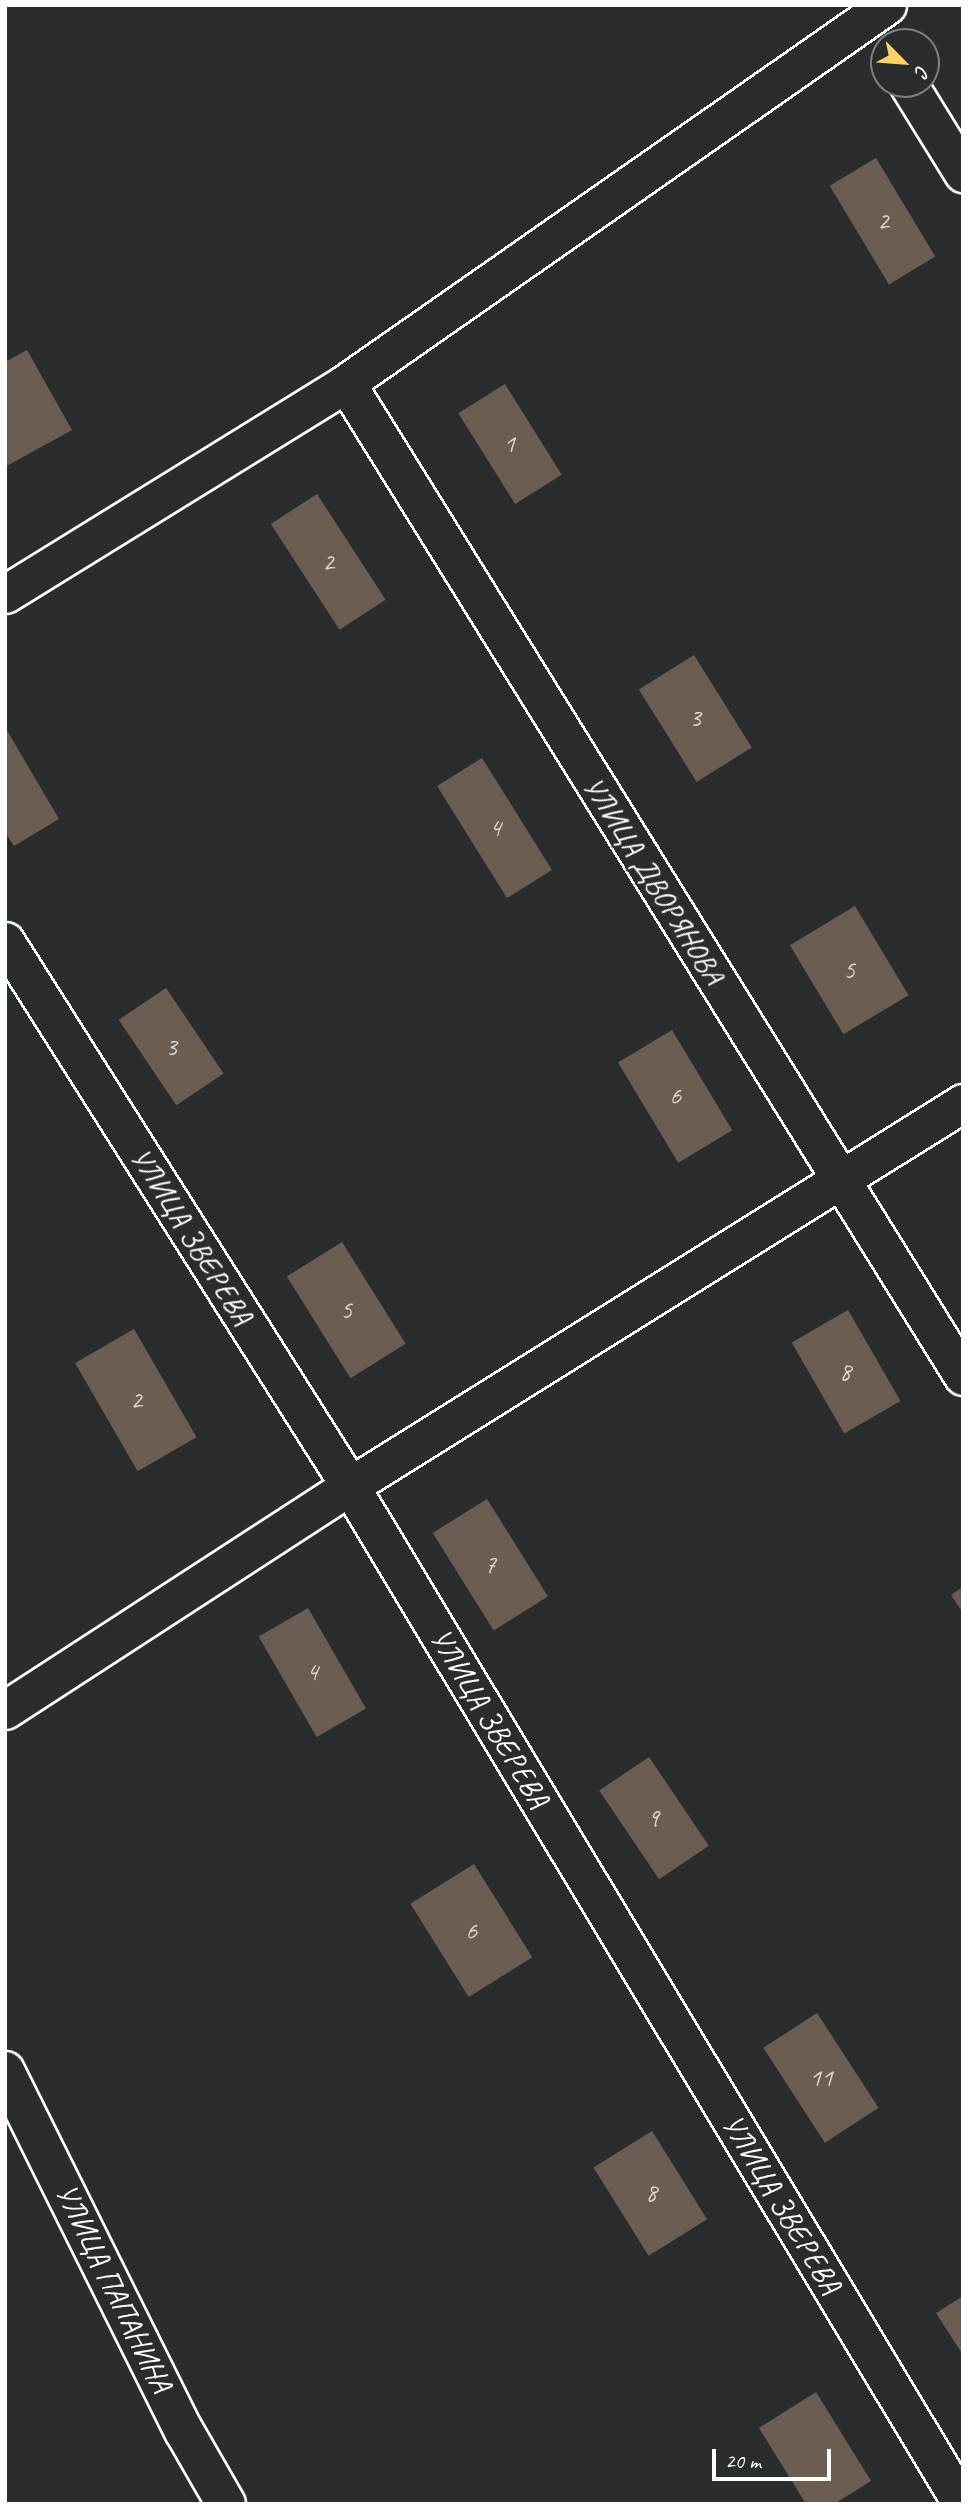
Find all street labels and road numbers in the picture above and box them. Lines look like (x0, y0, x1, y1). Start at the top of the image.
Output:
street label: УЛИЦА ДВОРЯНОВА (576, 771, 732, 989)
street label: УЛИЦА ЗВЕРЕВА (123, 1141, 261, 1331)
street label: УЛИЦА ЗВЕРЕВА (423, 1622, 557, 1814)
street label: УЛИЦА ЗВЕРЕВА (715, 2108, 849, 2300)
street label: УЛИЦА ПАПАНИНА (48, 2178, 180, 2398)

